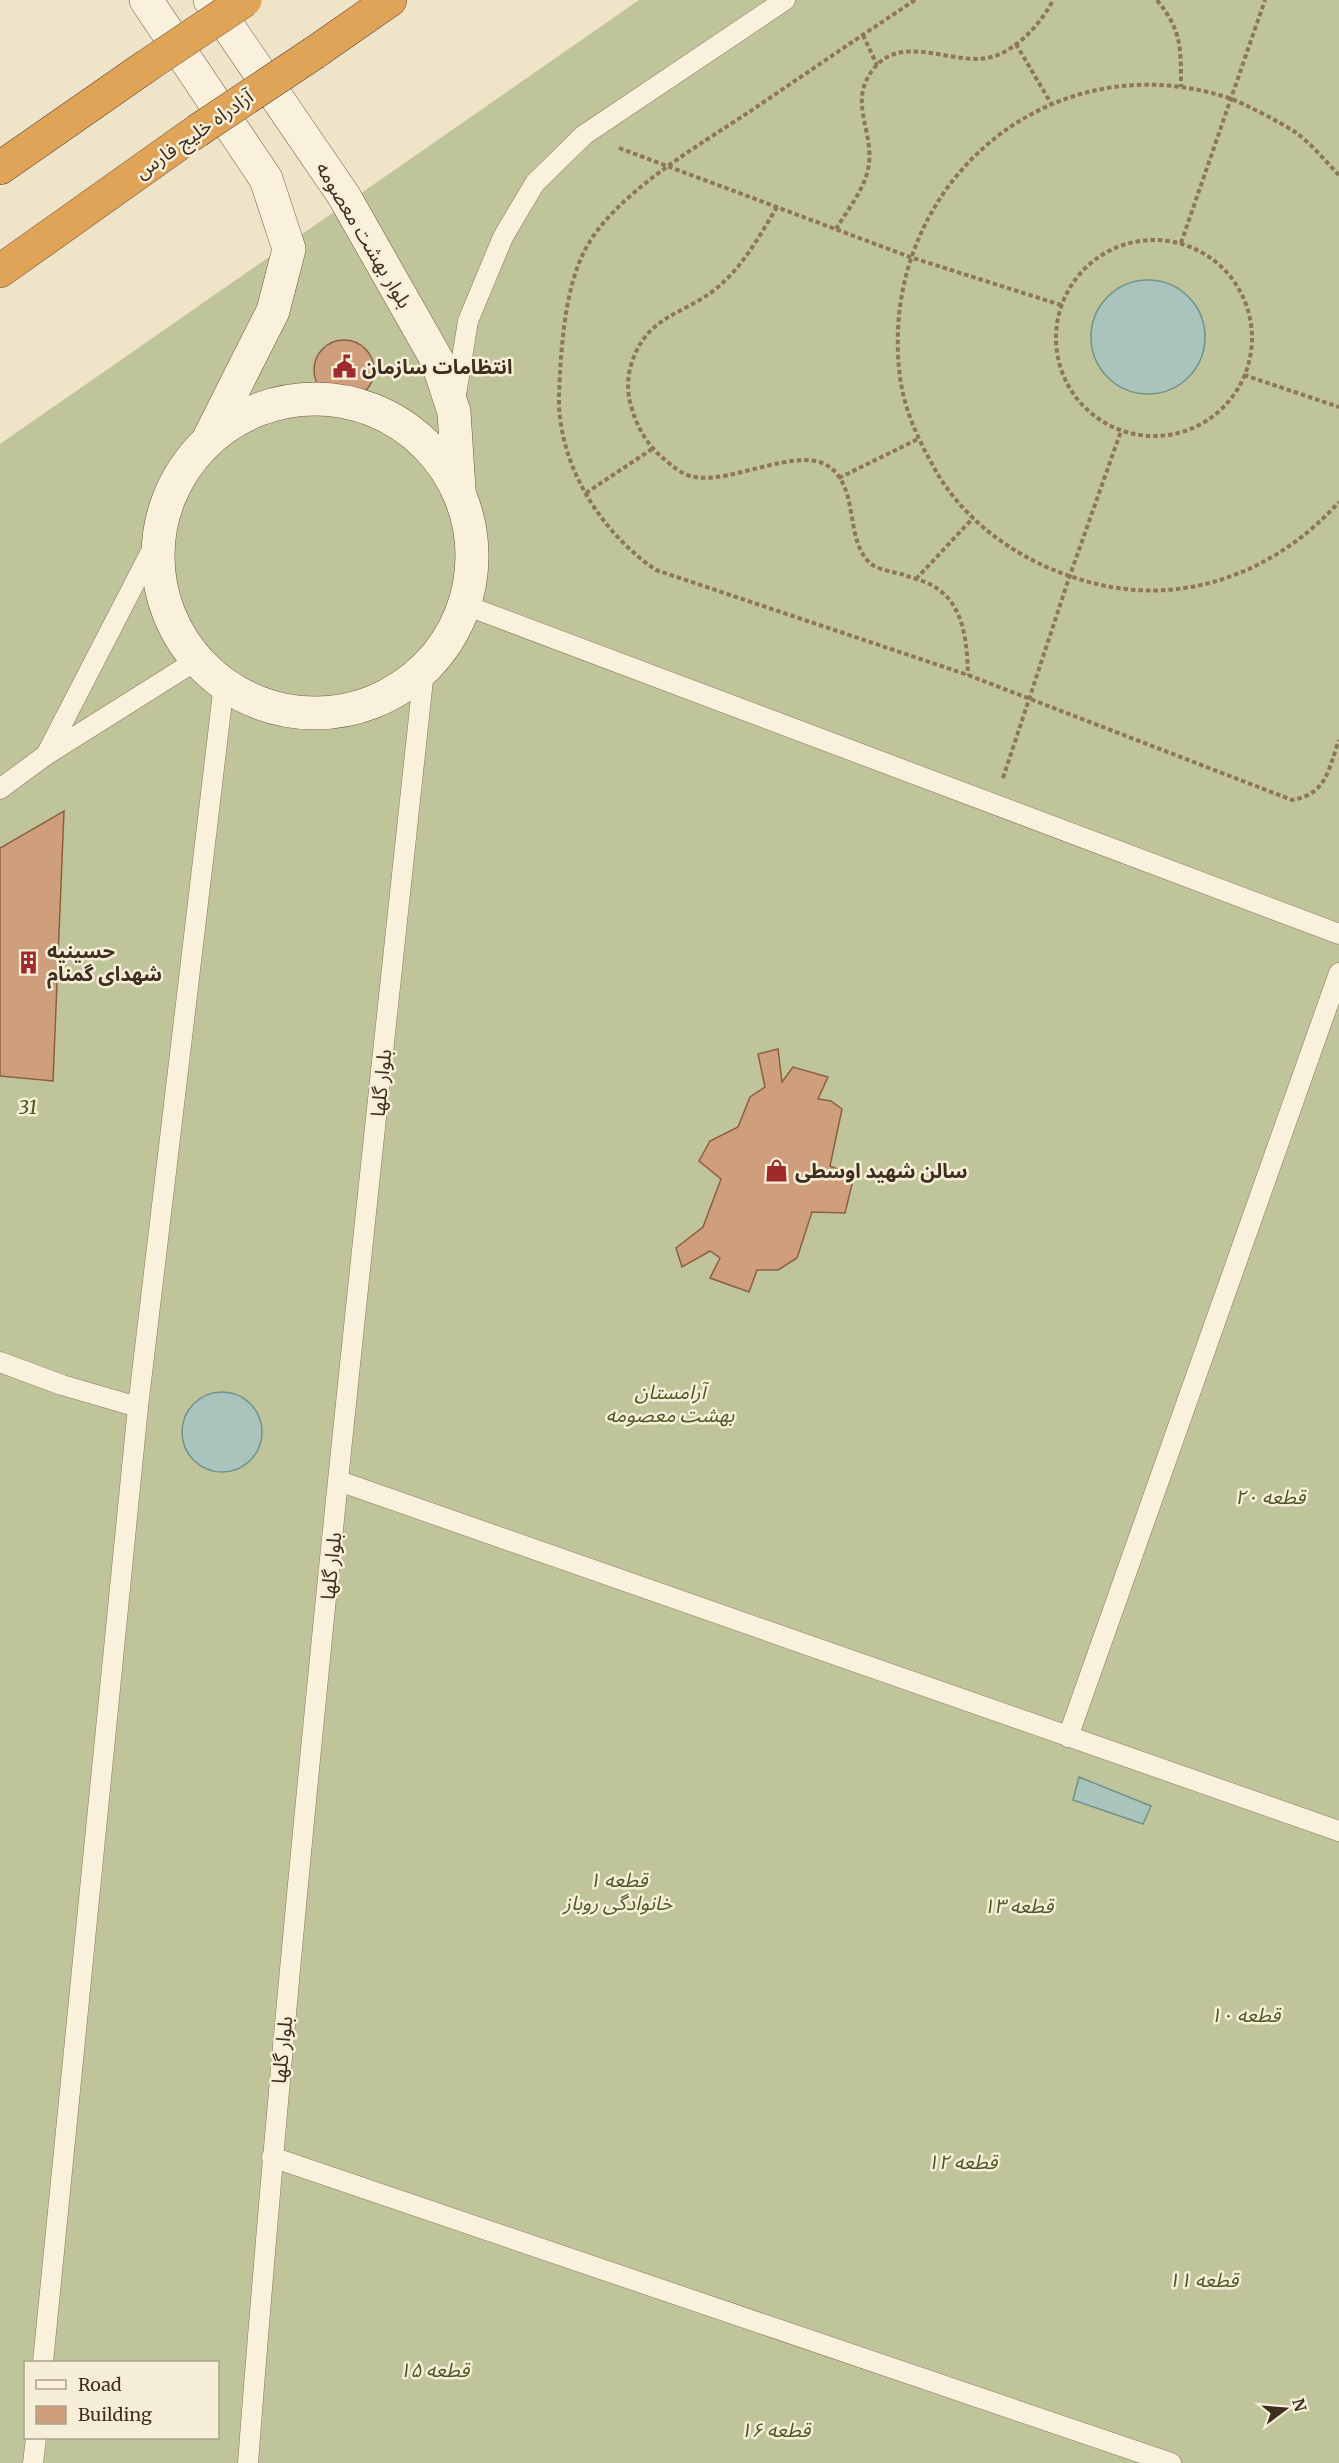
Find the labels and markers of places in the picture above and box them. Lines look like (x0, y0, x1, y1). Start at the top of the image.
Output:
public building icon: انتظامات سازمان (331, 354, 357, 380)
place label: انتظامات سازمان (362, 354, 512, 379)
place label: حسینیه شهدای گمنام (47, 938, 162, 989)
building icon: حسینیه شهدای گمنام (16, 949, 42, 975)
shop icon: سالن شهید اوسطی (764, 1158, 790, 1184)
place label: سالن شهید اوسطی (795, 1158, 968, 1183)

